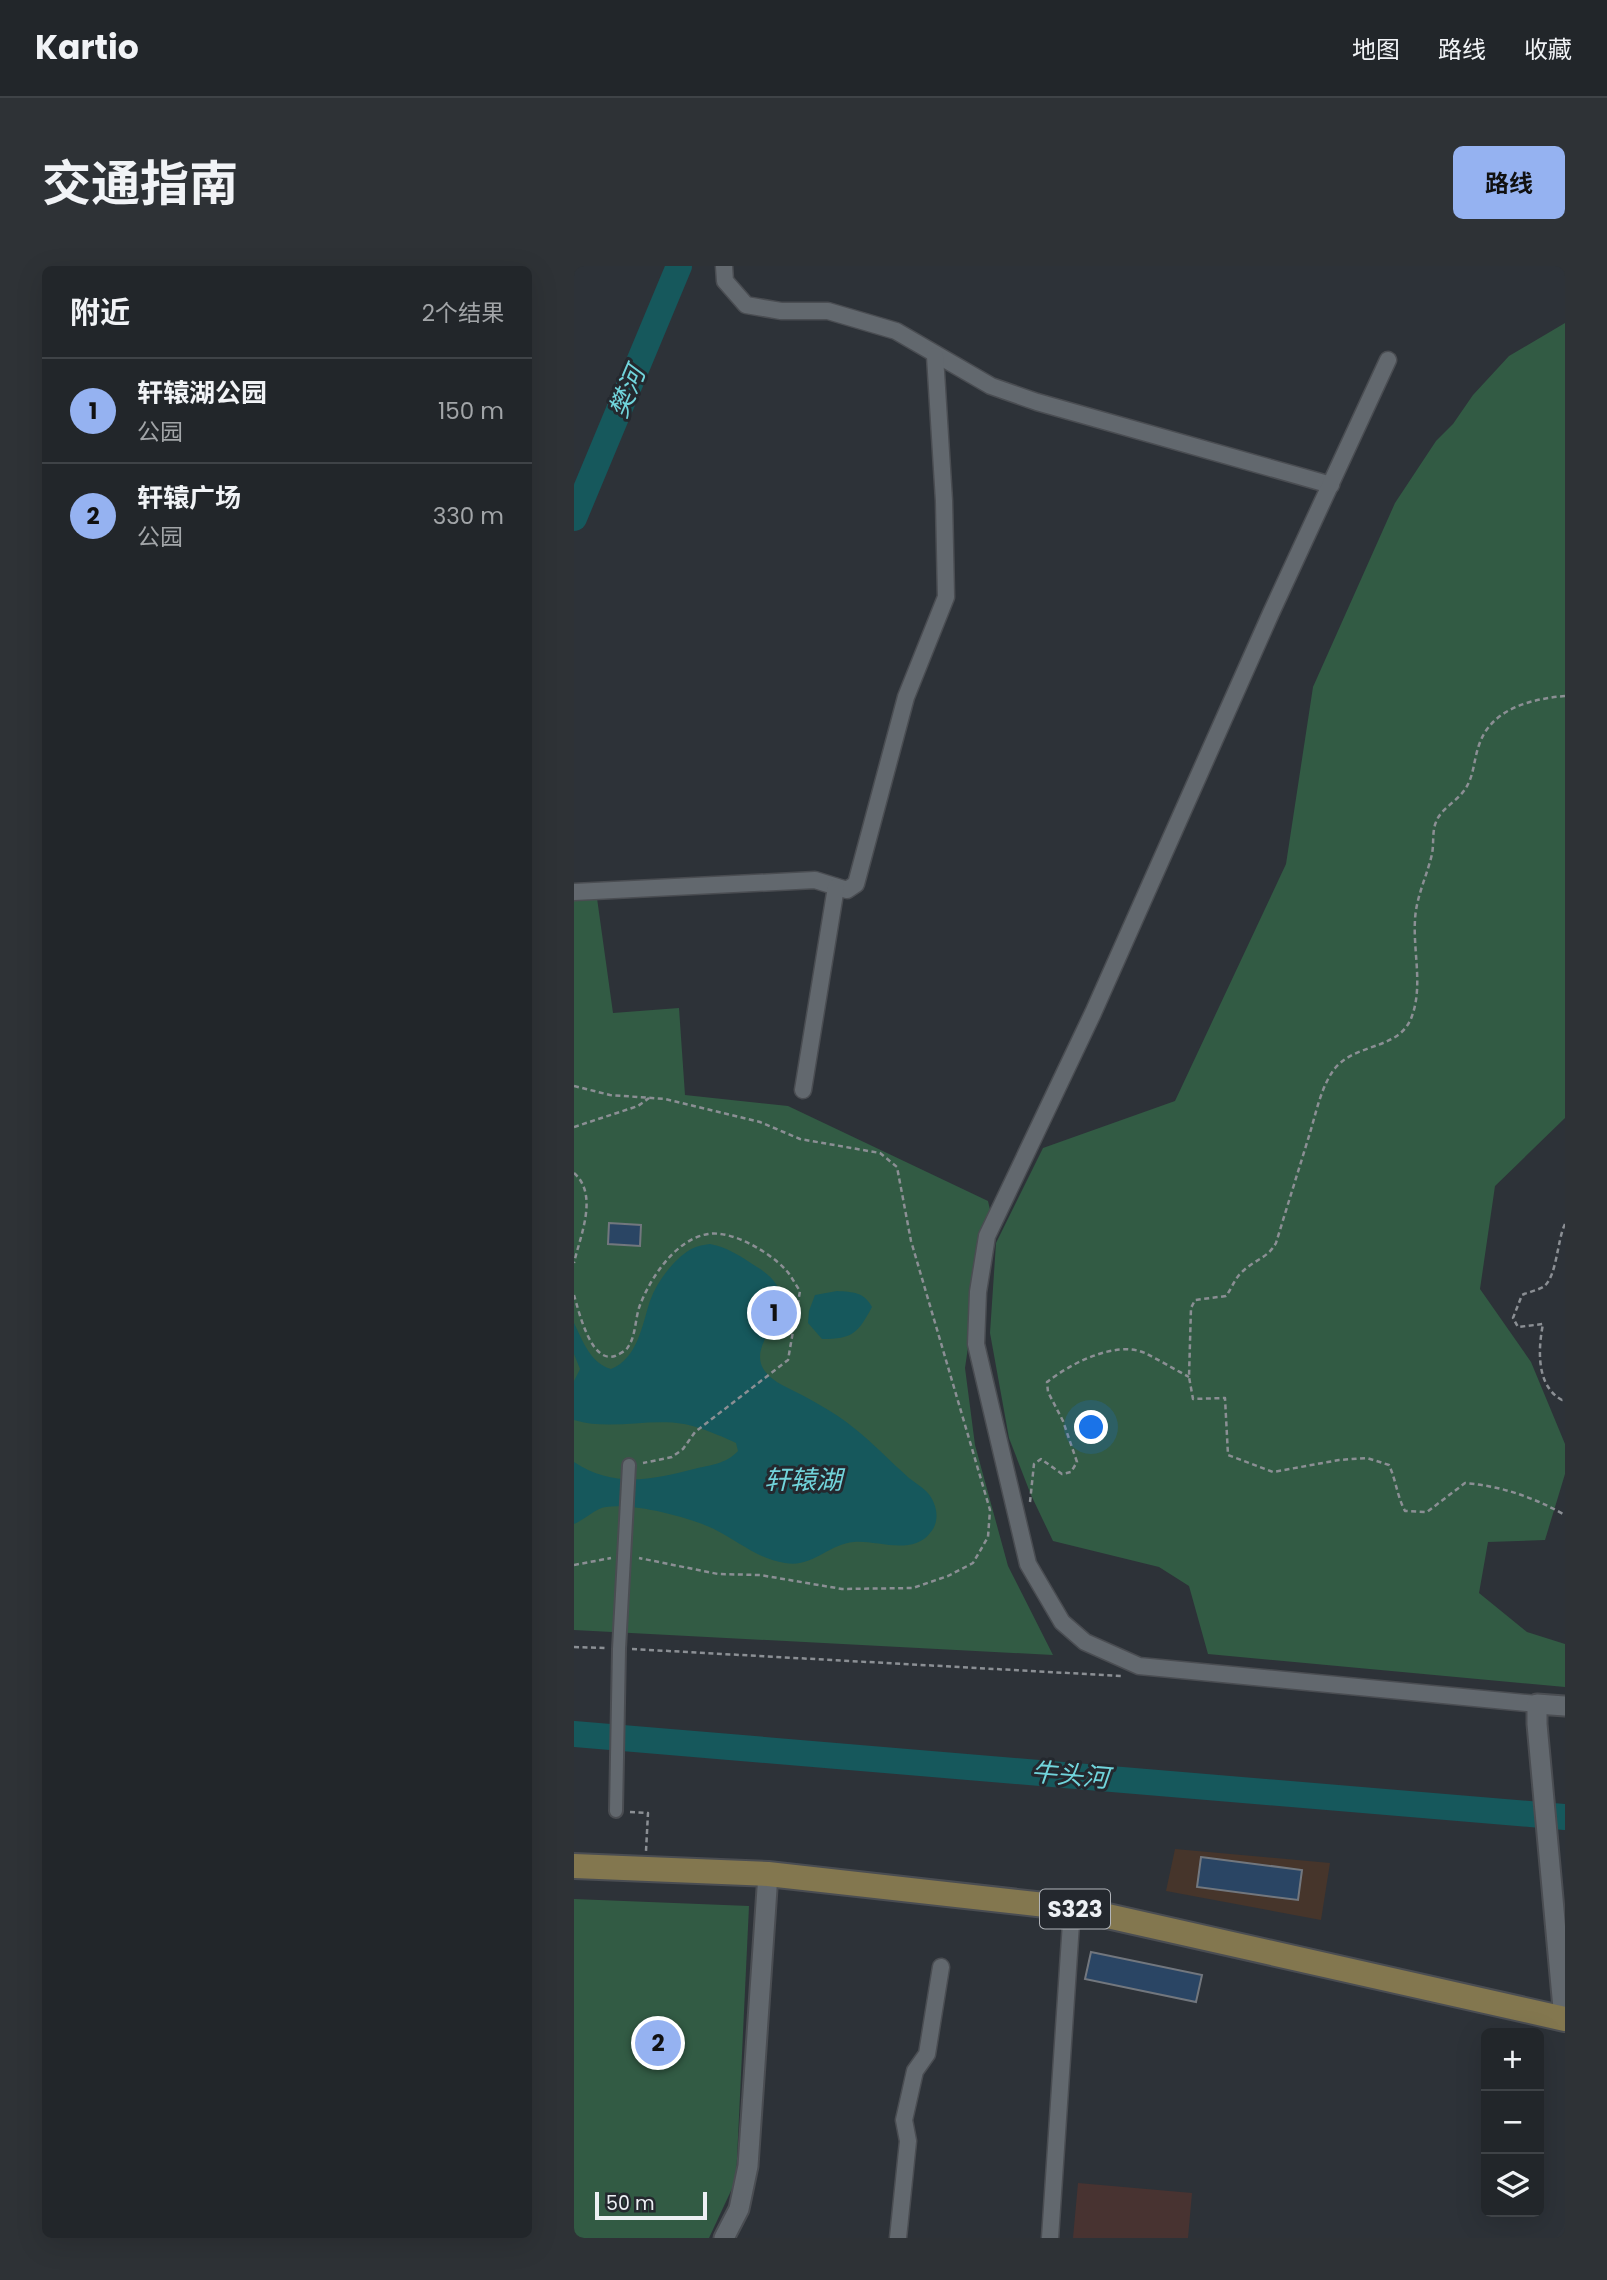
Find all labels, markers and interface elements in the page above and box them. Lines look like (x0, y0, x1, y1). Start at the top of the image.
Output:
text: Kartio (35, 24, 139, 71)
text: 地图 (1352, 33, 1400, 66)
text: 路线 (1438, 33, 1486, 66)
text: 收藏 (1524, 33, 1572, 66)
button: 路线 (1453, 146, 1565, 219)
text: 交通指南 (42, 150, 238, 218)
text: 附近 (70, 291, 130, 334)
text: 2个结果 (422, 297, 504, 329)
water label: 樊河 (600, 356, 656, 423)
text: 轩辕湖公园 (137, 375, 267, 411)
text: 1 (89, 395, 97, 427)
text: 150 m (438, 395, 504, 427)
text: 公园 (137, 416, 183, 448)
text: 轩辕广场 (137, 480, 241, 516)
text: 2 (86, 500, 100, 532)
text: 330 m (433, 500, 504, 532)
text: 公园 (137, 521, 183, 553)
pin: 1 (751, 1287, 797, 1339)
your location (1074, 1410, 1108, 1444)
water label: 轩辕湖 (764, 1462, 846, 1498)
water label: 牛头河 (1030, 1754, 1115, 1797)
road number: S323 (1040, 1890, 1110, 1928)
pin: 2 (635, 2017, 681, 2069)
map controls (1481, 2028, 1544, 2217)
button: + (1481, 2028, 1544, 2091)
button: − (1481, 2091, 1544, 2154)
button: layers (1481, 2154, 1544, 2217)
scale bar (595, 2189, 707, 2221)
text: 50 m (606, 2190, 655, 2217)

